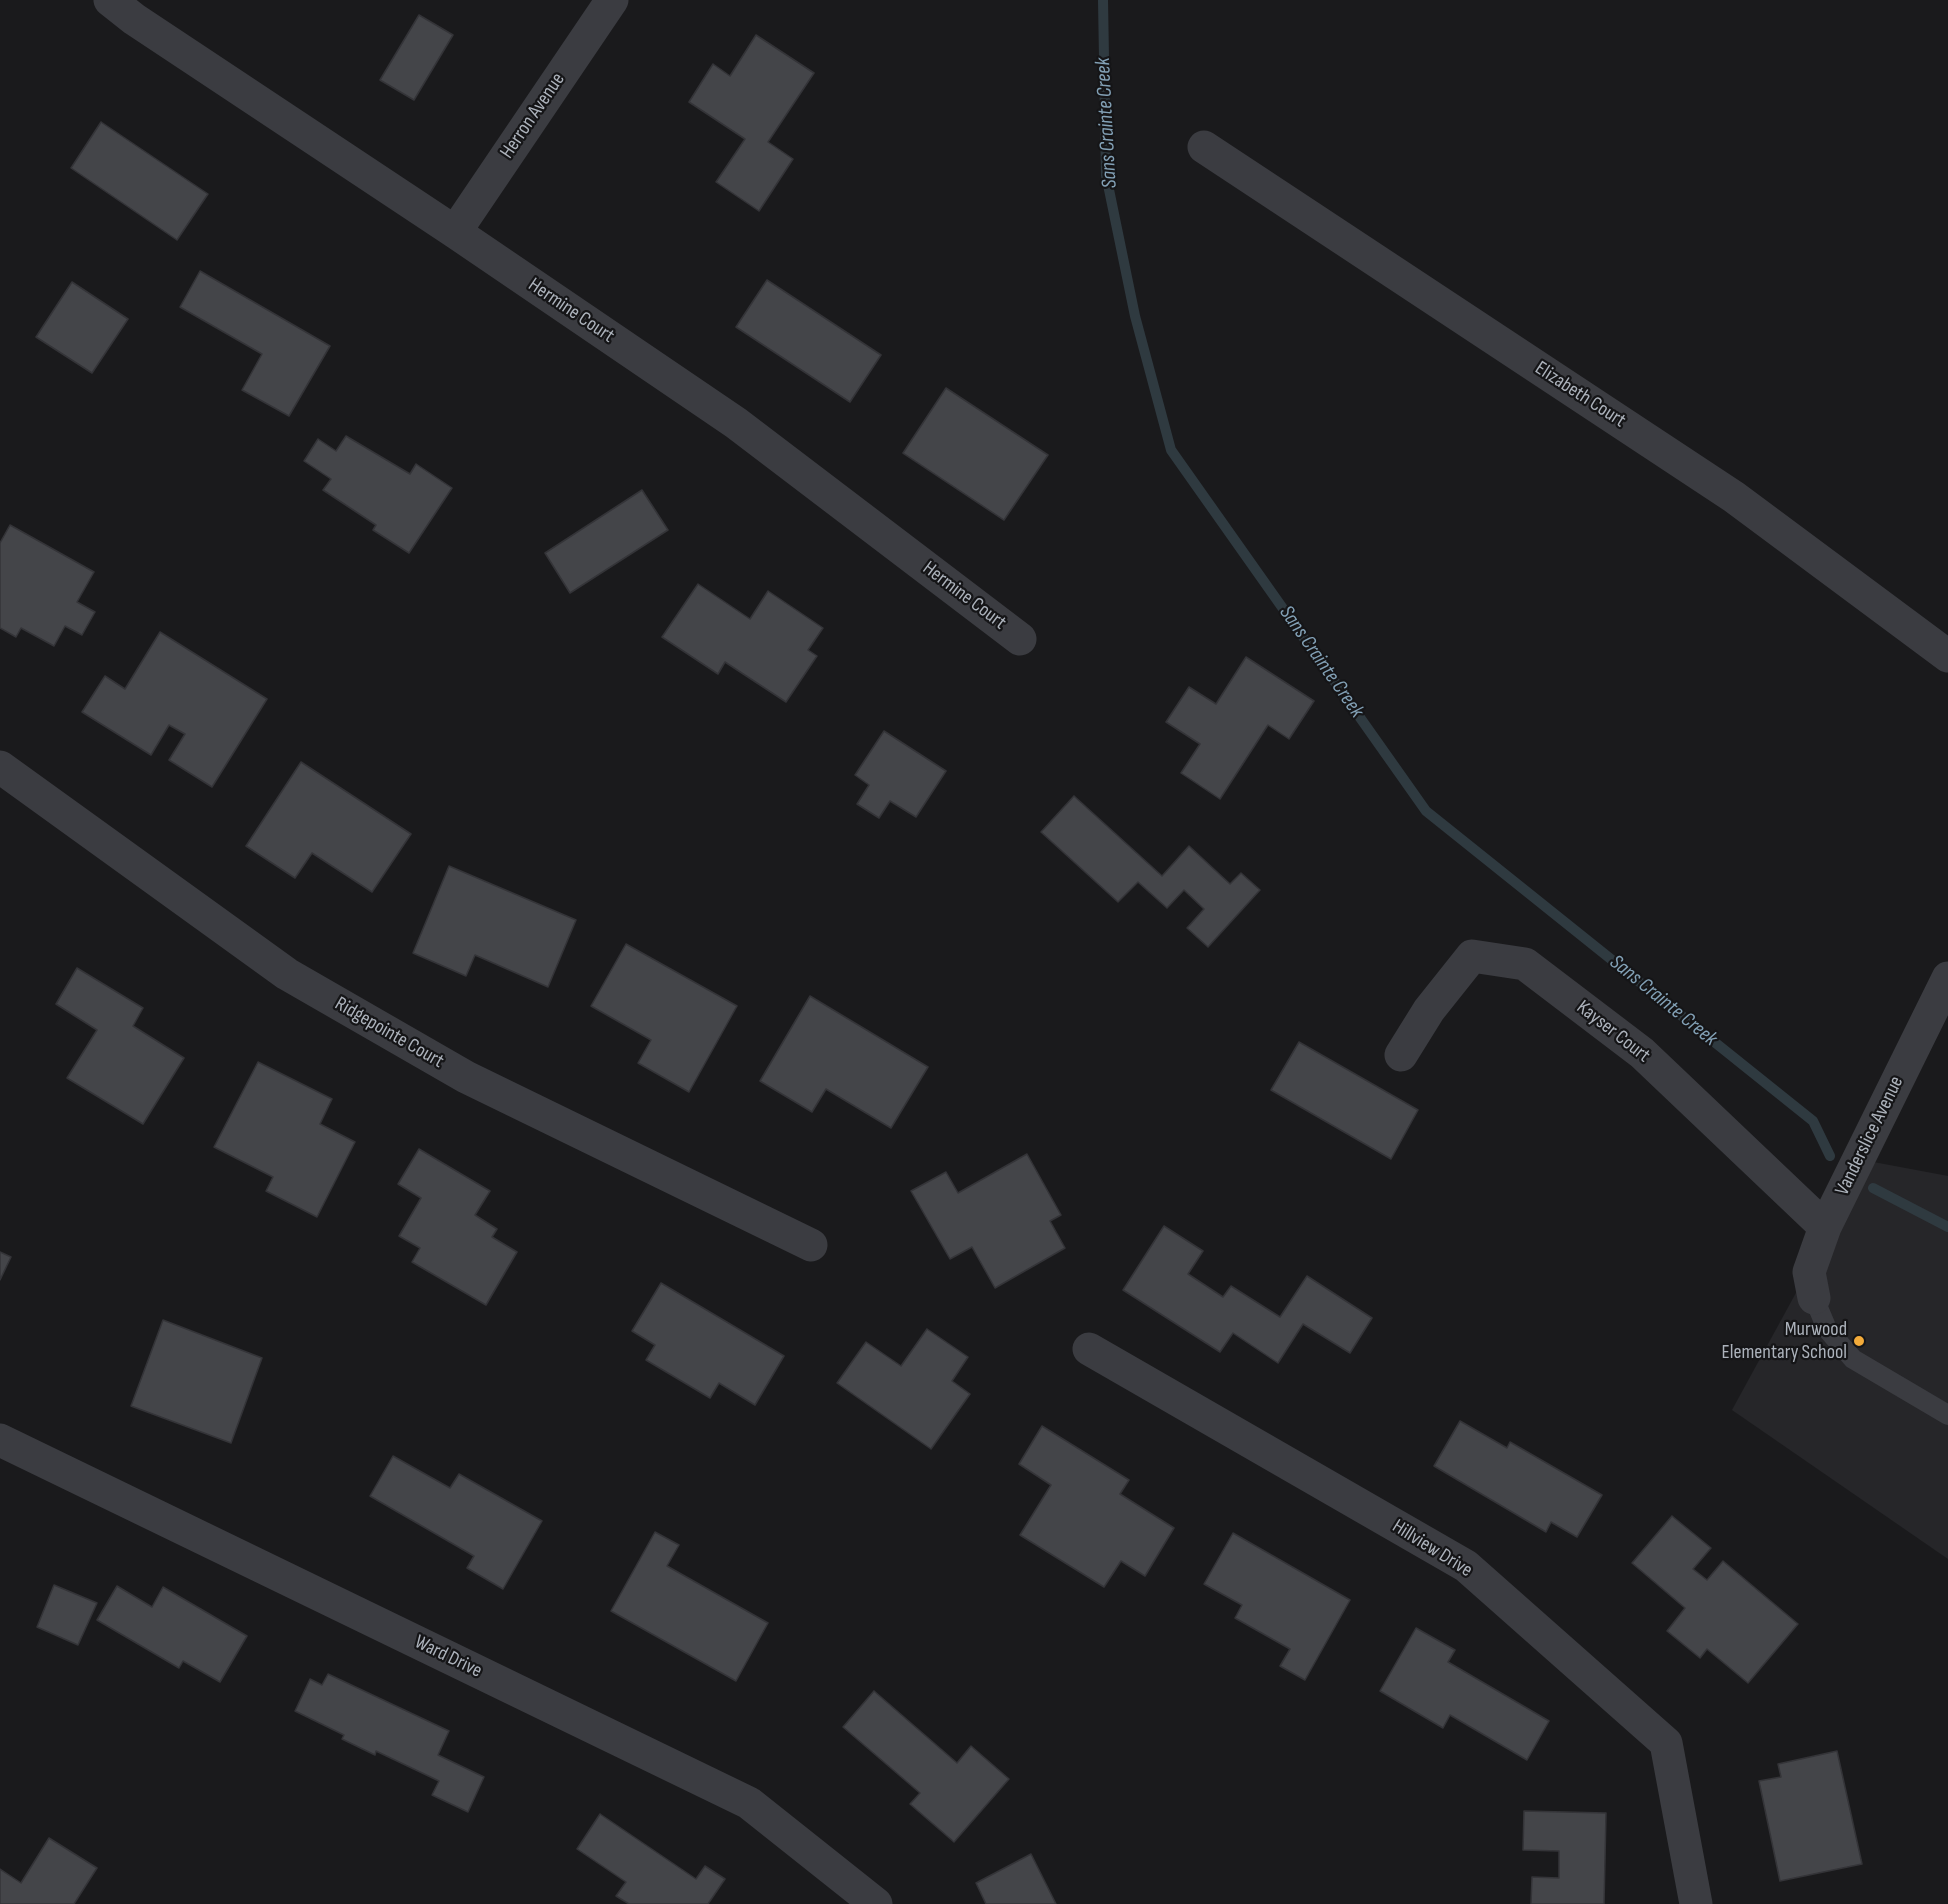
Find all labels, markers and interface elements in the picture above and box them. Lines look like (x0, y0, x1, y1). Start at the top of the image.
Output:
water label: Sans Crainte Creek (1091, 57, 1123, 189)
street label: Herron Avenue (496, 69, 570, 163)
street label: Hermine Court (523, 274, 619, 348)
street label: Elizabeth Court (1530, 357, 1630, 433)
street label: Hermine Court (917, 557, 1011, 635)
water label: Sans Crainte Creek (1273, 601, 1369, 723)
water label: Sans Crainte Creek (1604, 950, 1722, 1052)
street label: Ridgepointe Court (330, 992, 448, 1074)
street label: Kayser Court (1571, 996, 1655, 1068)
street label: Vanderslice Avenue (1831, 1073, 1909, 1199)
place label: Murwood Elementary School (1721, 1318, 1847, 1365)
marker: Murwood Elementary School (1852, 1334, 1866, 1348)
street label: Hillview Drive (1387, 1515, 1477, 1583)
street label: Ward Drive (410, 1630, 486, 1684)

